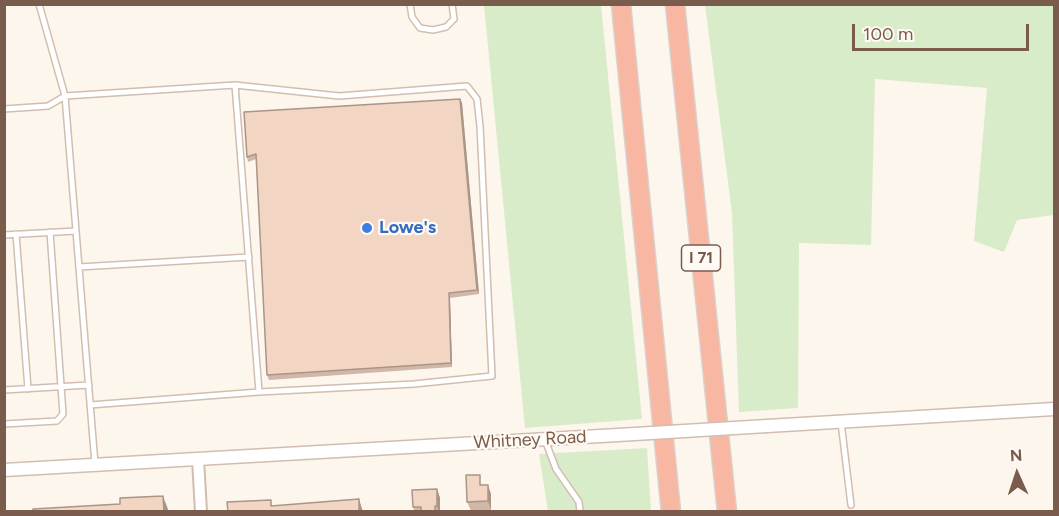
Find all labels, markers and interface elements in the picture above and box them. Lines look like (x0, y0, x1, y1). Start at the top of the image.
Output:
scale bar (855, 12, 1032, 50)
text: 100 m (863, 23, 913, 45)
place label: Lowe's (379, 217, 436, 239)
marker: Lowe's (360, 221, 374, 235)
road number: I 71 (682, 245, 720, 271)
street label: Whitney Road (473, 426, 587, 454)
north arrow (987, 444, 1047, 504)
text: N (1009, 446, 1023, 465)

